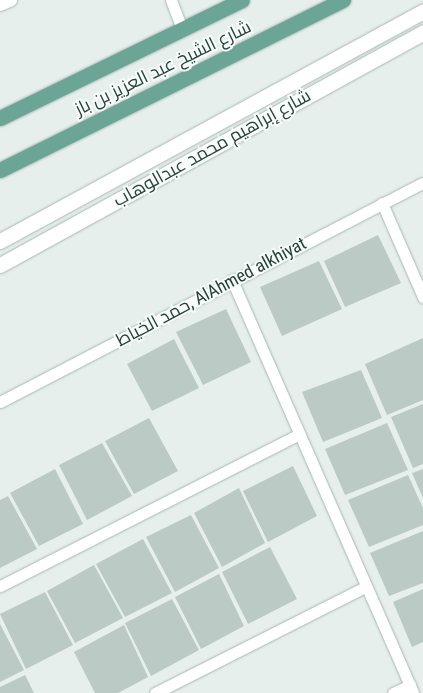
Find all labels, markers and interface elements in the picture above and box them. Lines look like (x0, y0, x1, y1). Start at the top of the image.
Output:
street label: شارع الشيخ عبد العزيز بن باز (71, 16, 255, 120)
street label: شارع إبراهيم محمد عبدالوهاب (109, 85, 315, 211)
street label: حمد الخياط, AlAhmed alkhiyat (112, 233, 310, 351)

